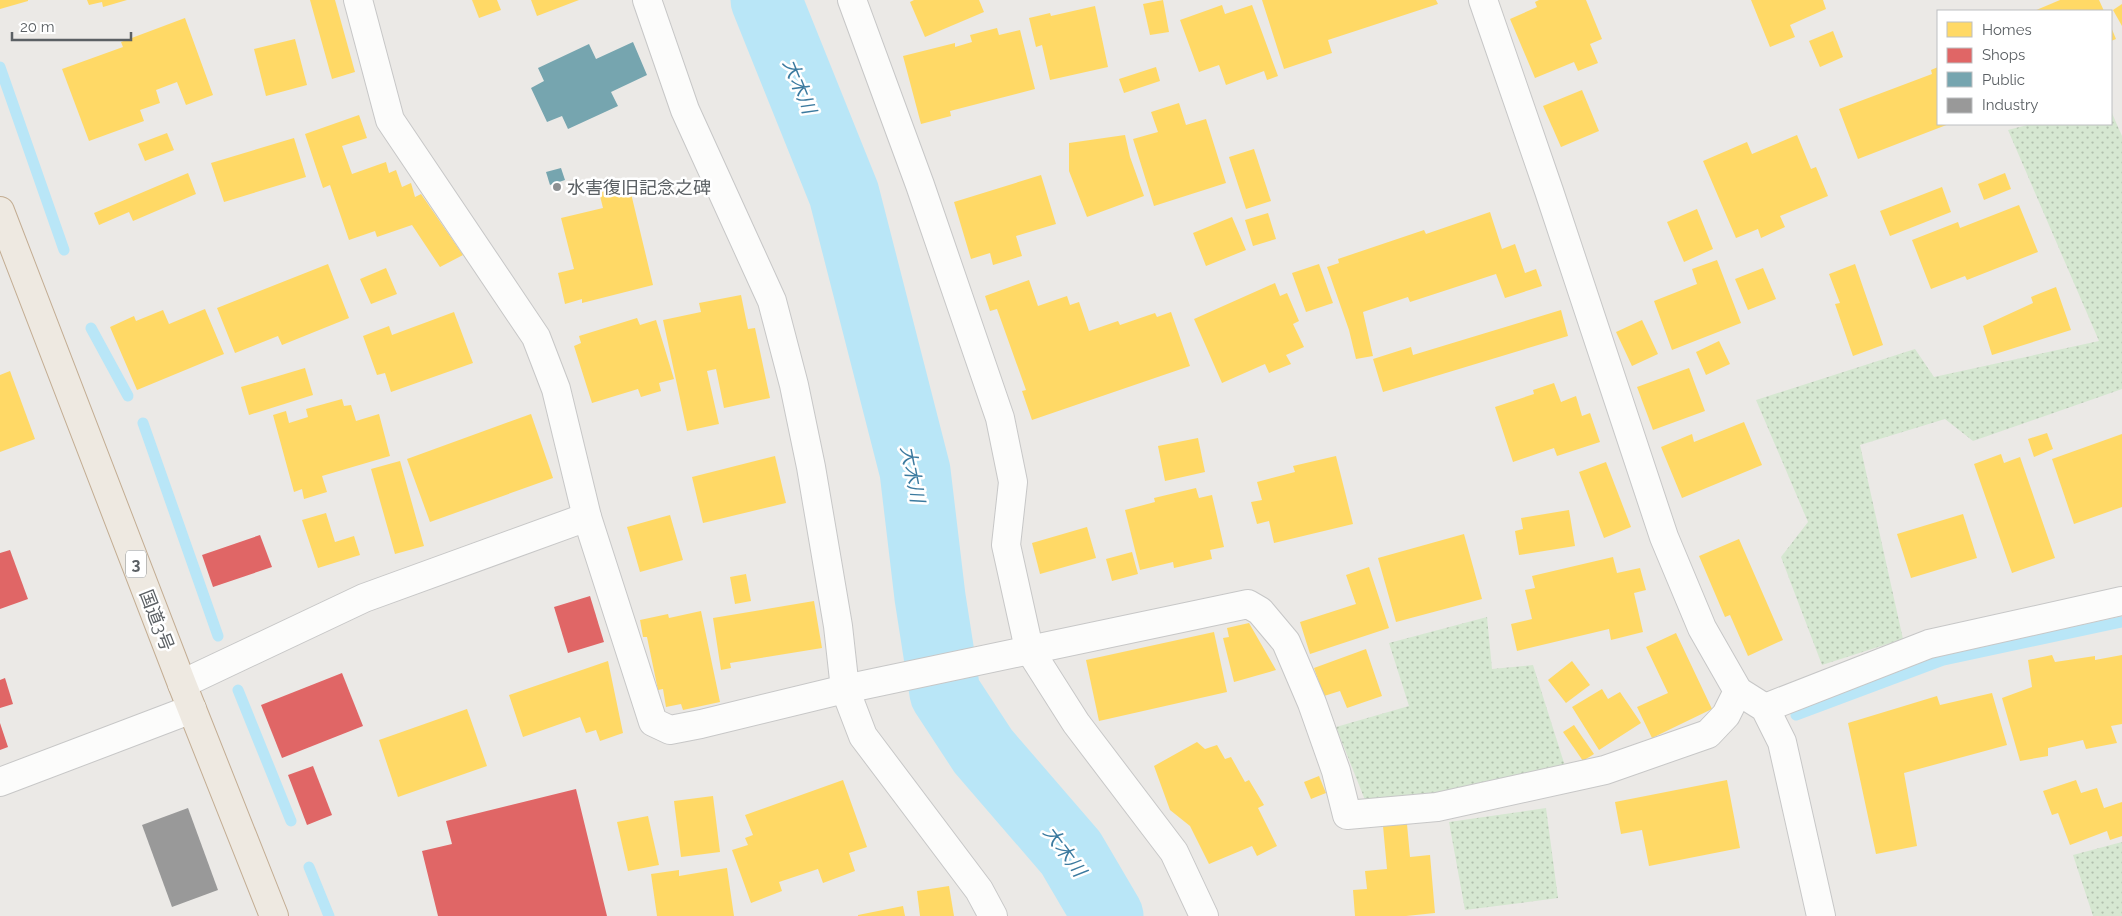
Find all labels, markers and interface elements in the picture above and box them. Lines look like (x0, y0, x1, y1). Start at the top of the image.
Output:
scale bar (12, 10, 131, 42)
legend (1937, 10, 2112, 125)
text: 20 m (20, 18, 55, 36)
text: Homes (1982, 21, 2032, 39)
text: Shops (1982, 46, 2025, 64)
water label: 大木川 (779, 55, 822, 118)
text: Public (1982, 71, 2025, 89)
text: Industry (1982, 96, 2038, 114)
place label: 水害復旧記念之碑 (567, 177, 711, 198)
marker: 水害復旧記念之碑 (551, 181, 563, 193)
water label: 大木川 (897, 444, 930, 506)
road number: 3 (126, 550, 146, 578)
street label: 国道3号 (136, 587, 178, 653)
water label: 大木川 (1039, 821, 1092, 882)

